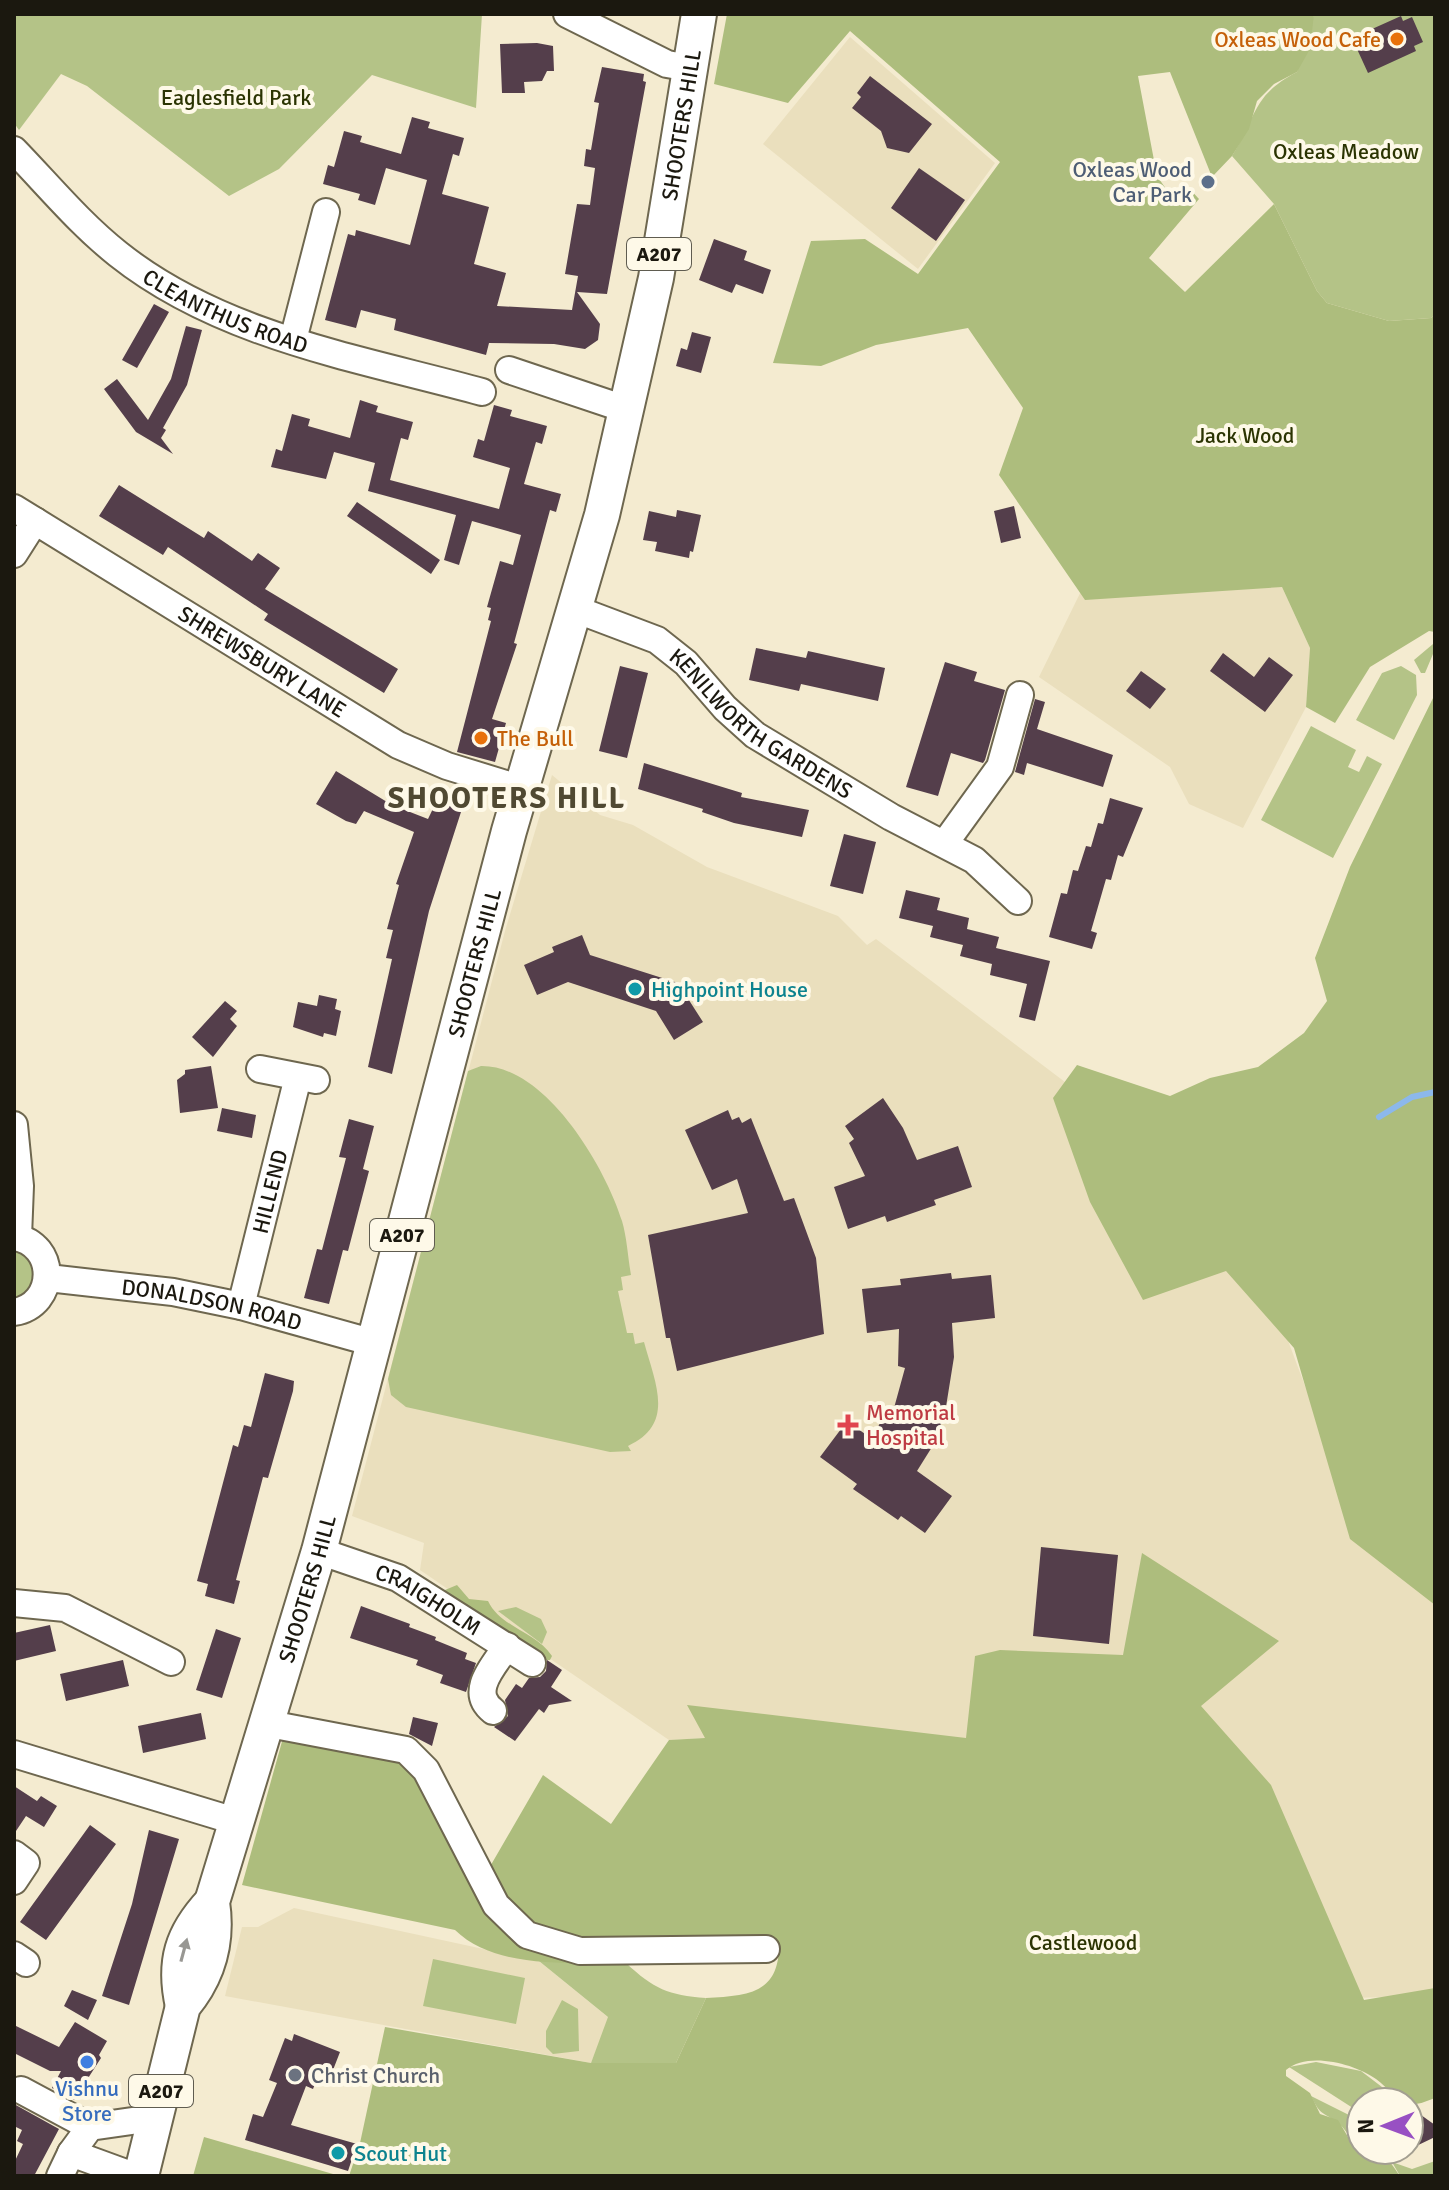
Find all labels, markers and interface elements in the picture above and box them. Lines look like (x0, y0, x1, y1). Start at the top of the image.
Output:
place label: Oxleas Wood Cafe (1214, 26, 1381, 53)
marker: Oxleas Wood Cafe (1388, 30, 1406, 48)
street label: SHOOTERS HILL (655, 47, 707, 202)
park label: Eaglesfield Park (161, 84, 311, 111)
park label: Oxleas Meadow (1273, 138, 1419, 165)
place label: Oxleas Wood Car Park (1072, 156, 1192, 208)
marker: Oxleas Wood Car Park (1199, 173, 1217, 191)
road number: A207 (627, 238, 691, 270)
street label: CLEANTHUS ROAD (138, 263, 311, 359)
park label: Jack Wood (1196, 422, 1294, 449)
street label: SHREWSBURY LANE (174, 599, 351, 723)
street label: KENILWORTH GARDENS (664, 642, 858, 804)
place label: The Bull (497, 725, 574, 752)
marker: The Bull (472, 729, 490, 747)
district label: SHOOTERS HILL (388, 780, 626, 817)
street label: SHOOTERS HILL (442, 885, 507, 1040)
place label: Highpoint House (651, 976, 808, 1003)
marker: Highpoint House (626, 980, 644, 998)
street label: HILLEND (246, 1147, 293, 1236)
road number: A207 (370, 1219, 434, 1251)
street label: DONALDSON ROAD (120, 1273, 305, 1336)
place label: Memorial Hospital (866, 1399, 956, 1451)
marker: Memorial Hospital (837, 1414, 859, 1436)
street label: SHOOTERS HILL (272, 1512, 341, 1666)
street label: CRAIGHOLM (372, 1558, 486, 1641)
park label: Castlewood (1029, 1929, 1137, 1956)
one-way arrow (178, 1938, 191, 1962)
marker: Vishnu Store (78, 2053, 96, 2071)
place label: Christ Church (311, 2062, 440, 2089)
marker: Christ Church (286, 2066, 304, 2084)
place label: Vishnu Store (55, 2075, 119, 2127)
road number: A207 (129, 2075, 193, 2107)
north arrow (1345, 2086, 1425, 2166)
text: N (1352, 2118, 1379, 2134)
place label: Scout Hut (354, 2140, 447, 2167)
marker: Scout Hut (329, 2144, 347, 2162)

